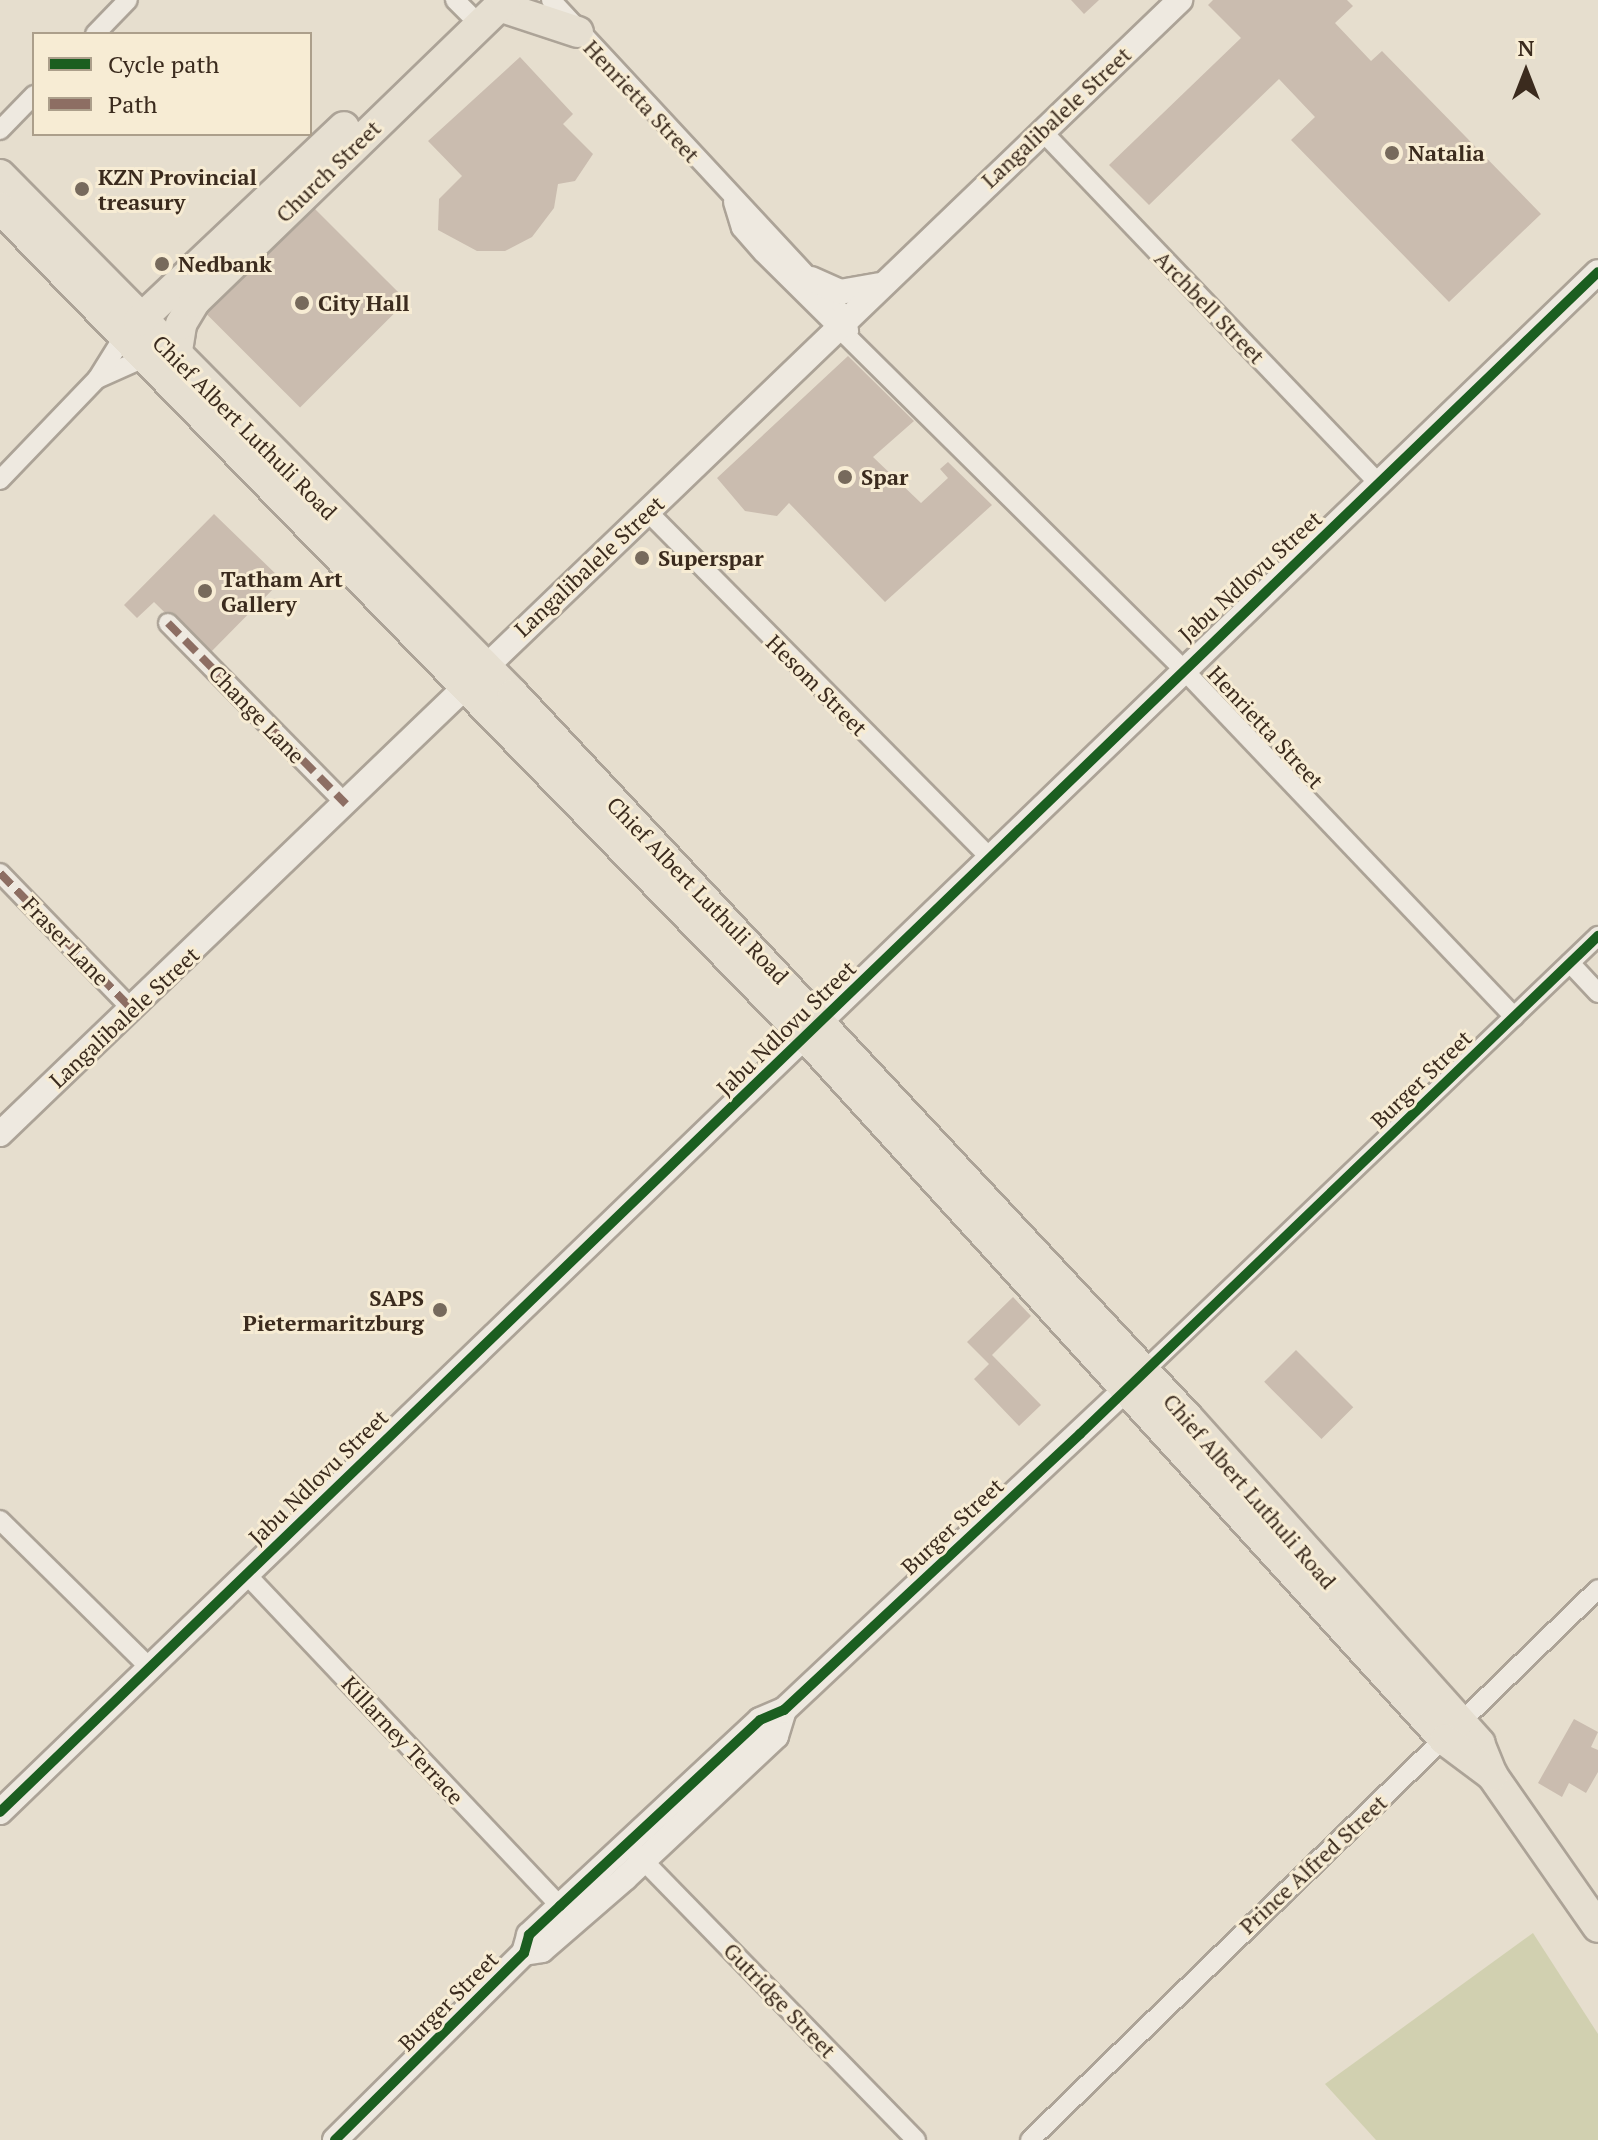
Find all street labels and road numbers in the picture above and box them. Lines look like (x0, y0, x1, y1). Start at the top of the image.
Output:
street label: Henrietta Street (579, 34, 705, 168)
street label: Langalibalele Street (976, 41, 1136, 193)
street label: Church Street (270, 114, 386, 228)
street label: Archbell Street (1149, 245, 1271, 369)
street label: Chief Albert Luthuli Road (147, 329, 343, 525)
street label: Langalibalele Street (509, 490, 669, 642)
street label: Jabu Ndlovu Street (1173, 505, 1327, 647)
street label: Hesom Street (761, 629, 873, 741)
street label: Change Lane (204, 659, 310, 769)
street label: Henrietta Street (1203, 660, 1329, 794)
street label: Chief Albert Luthuli Road (602, 791, 794, 989)
street label: Fraser Lane (17, 891, 115, 991)
street label: Langalibalele Street (44, 941, 204, 1093)
street label: Jabu Ndlovu Street (711, 955, 861, 1101)
street label: Burger Street (1365, 1024, 1477, 1134)
street label: Chief Albert Luthuli Road (1158, 1388, 1342, 1594)
street label: Jabu Ndlovu Street (243, 1404, 393, 1550)
street label: Burger Street (896, 1472, 1008, 1580)
street label: Killarney Terrace (337, 1670, 469, 1810)
street label: Prince Alfred Street (1234, 1789, 1392, 1939)
street label: Gutridge Street (718, 1937, 842, 2063)
street label: Burger Street (393, 1946, 503, 2056)

